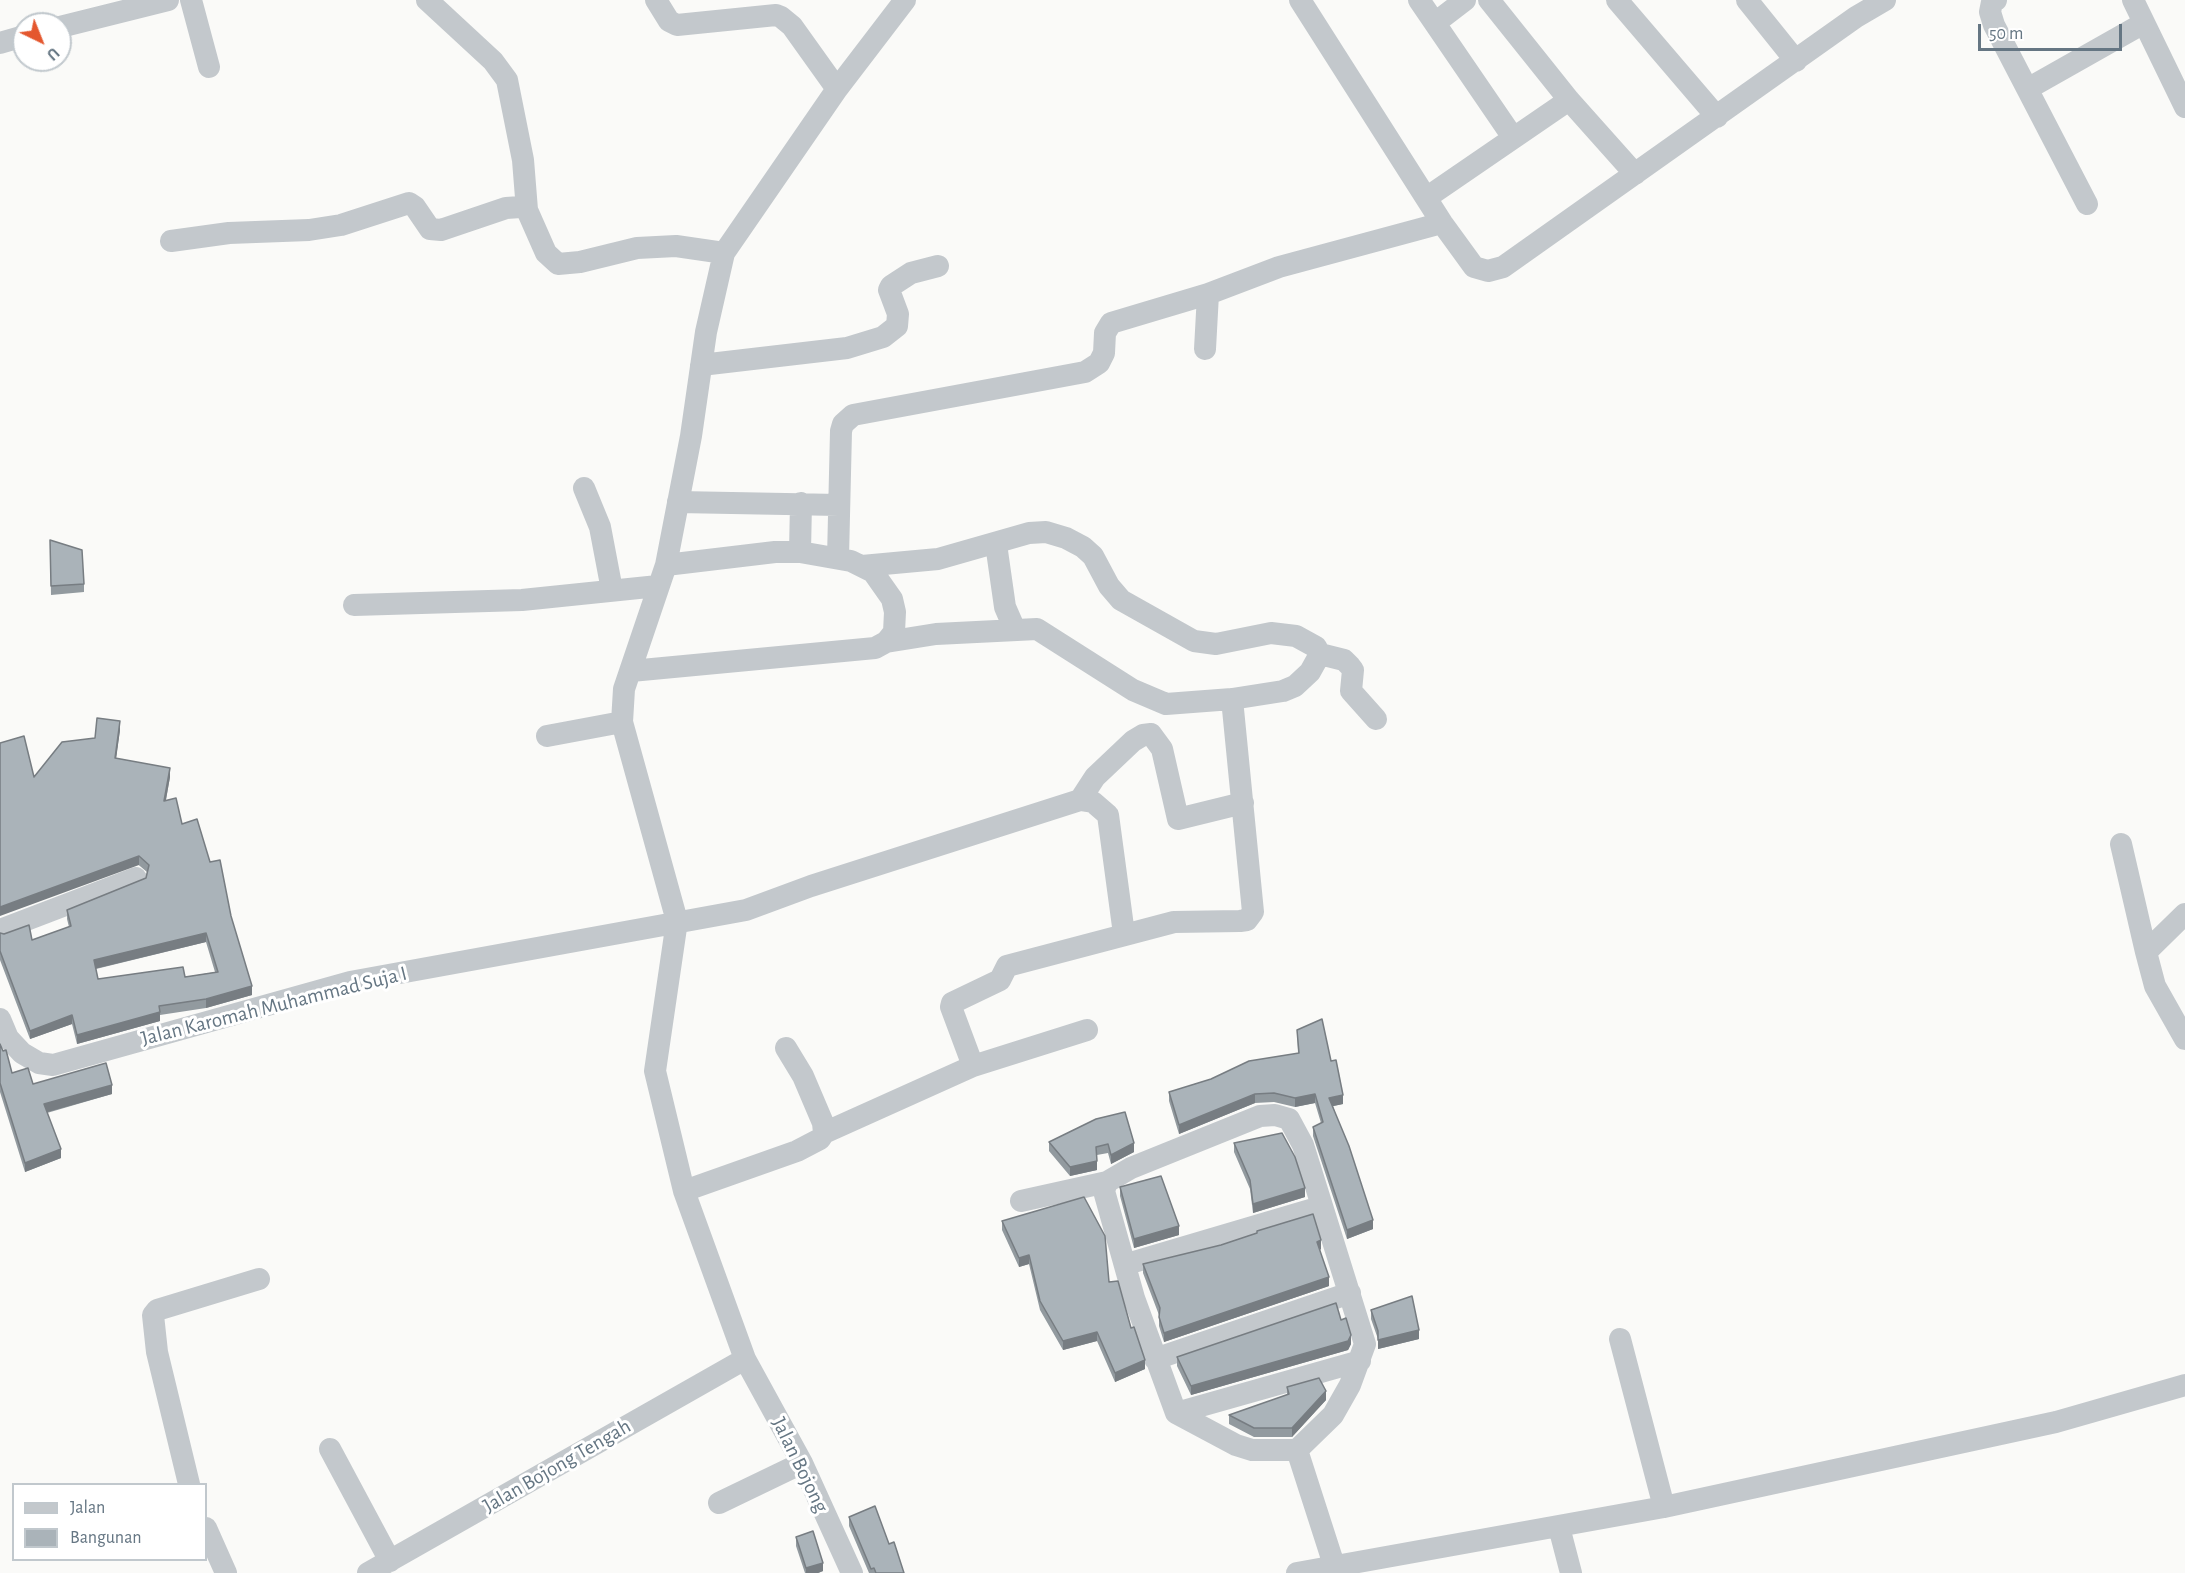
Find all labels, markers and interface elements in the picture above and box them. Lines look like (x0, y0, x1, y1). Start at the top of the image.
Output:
north arrow (12, 12, 72, 72)
scale bar (1981, 12, 2125, 50)
text: 50 m (1989, 25, 2023, 43)
text: U (44, 44, 62, 63)
street label: Jalan Karomah Muhammad Suja I (139, 961, 409, 1051)
street label: Jalan Bojong (766, 1413, 834, 1517)
street label: Jalan Bojong Tengah (479, 1414, 635, 1518)
legend (12, 1483, 207, 1561)
text: Jalan (70, 1499, 105, 1517)
text: Bangunan (70, 1529, 142, 1547)

